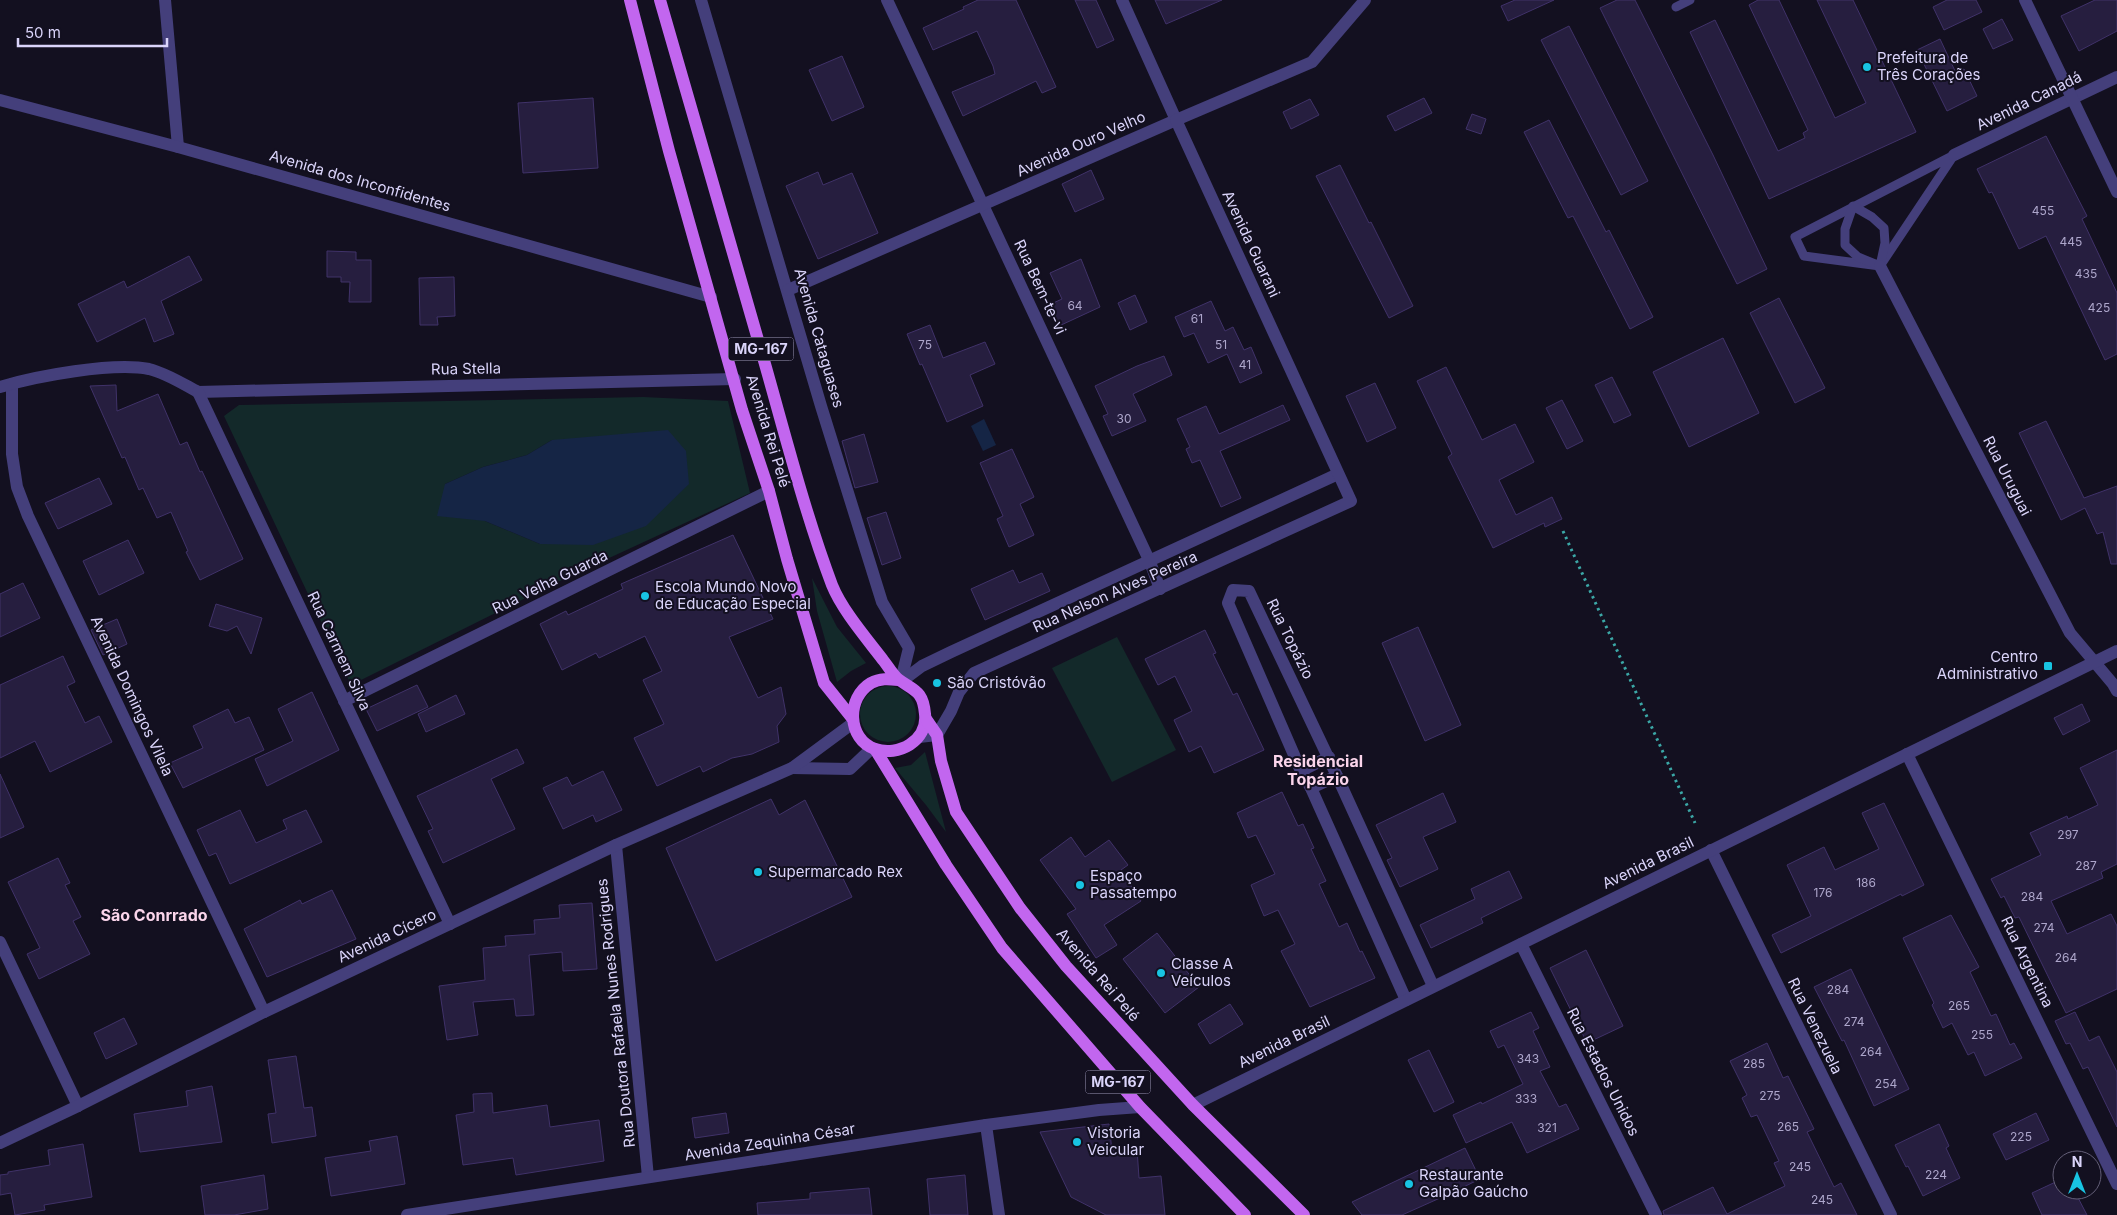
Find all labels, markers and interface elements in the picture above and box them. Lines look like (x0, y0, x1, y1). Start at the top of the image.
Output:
scale bar (18, 15, 166, 47)
text: 50 m (25, 23, 61, 42)
place label: Prefeitura de Três Corações (1877, 48, 1980, 84)
marker: Prefeitura de Três Corações (1861, 61, 1873, 73)
street label: Avenida Canadá (1973, 67, 2085, 134)
street label: Avenida Ouro Velho (1013, 107, 1148, 181)
street label: Avenida dos Inconfidentes (267, 146, 453, 216)
street label: Avenida Guarani (1218, 187, 1284, 300)
house number: 455 (2032, 203, 2054, 218)
house number: 445 (2060, 234, 2082, 249)
street label: Rua Bem-te-vi (1010, 236, 1071, 337)
street label: Avenida Cataguases (790, 266, 849, 410)
house number: 435 (2075, 266, 2097, 281)
house number: 64 (1067, 298, 1083, 313)
house number: 425 (2088, 300, 2110, 315)
house number: 61 (1191, 311, 1203, 326)
house number: 75 (918, 337, 932, 352)
house number: 51 (1215, 337, 1227, 352)
road number: MG-167 (728, 338, 794, 360)
house number: 41 (1239, 357, 1251, 372)
street label: Rua Stella (431, 358, 501, 379)
street label: Avenida Rei Pelé (742, 372, 795, 490)
house number: 30 (1117, 411, 1131, 426)
street label: Rua Uruguai (1979, 433, 2036, 519)
street label: Rua Velha Guarda (489, 545, 611, 618)
street label: Rua Nelson Alves Pereira (1030, 547, 1200, 636)
place label: Escola Mundo Novo de Educação Especial (655, 577, 811, 613)
street label: Rua Carmem Silva (303, 588, 375, 713)
marker: Escola Mundo Novo de Educação Especial (639, 590, 651, 602)
street label: Rua Topázio (1263, 595, 1318, 682)
street label: Avenida Domingos Vilela (87, 613, 178, 779)
place label: Centro Administrativo (1937, 647, 2038, 683)
marker: Centro Administrativo (2042, 660, 2054, 672)
place label: São Cristóvão (947, 673, 1046, 692)
marker: São Cristóvão (931, 677, 943, 689)
district label: Residencial Topázio (1273, 751, 1363, 789)
house number: 297 (2057, 827, 2079, 842)
street label: Avenida Brasil (1599, 832, 1697, 893)
house number: 287 (2075, 858, 2097, 873)
place label: Supermarcado Rex (768, 862, 903, 881)
marker: Supermarcado Rex (752, 866, 764, 878)
place label: Espaço Passatempo (1090, 866, 1177, 902)
house number: 186 (1856, 875, 1876, 890)
street label: Rua Doutora Rafaela Nunes Rodrigues (592, 878, 639, 1149)
marker: Espaço Passatempo (1074, 879, 1086, 891)
house number: 176 (1814, 885, 1832, 900)
house number: 284 (2021, 889, 2043, 904)
street label: Avenida Cícero (334, 904, 439, 967)
district label: São Conrrado (100, 905, 208, 925)
street label: Rua Argentina (1997, 913, 2058, 1011)
house number: 274 (2033, 920, 2055, 935)
street label: Avenida Rei Pelé (1053, 924, 1144, 1025)
house number: 264 (2055, 950, 2078, 965)
place label: Classe A Veículos (1171, 954, 1233, 990)
marker: Classe A Veículos (1155, 967, 1167, 979)
street label: Rua Venezuela (1784, 974, 1847, 1077)
house number: 284 (1827, 982, 1849, 997)
house number: 265 (1948, 998, 1970, 1013)
street label: Rua Estados Unidos (1563, 1004, 1644, 1139)
street label: Avenida Brasil (1235, 1011, 1333, 1072)
house number: 274 (1843, 1014, 1865, 1029)
house number: 255 (1971, 1027, 1993, 1042)
house number: 264 (1860, 1044, 1883, 1059)
house number: 343 (1517, 1051, 1539, 1066)
house number: 285 (1743, 1056, 1765, 1071)
road number: MG-167 (1086, 1070, 1150, 1094)
house number: 254 (1875, 1076, 1897, 1091)
house number: 275 (1759, 1088, 1781, 1103)
house number: 333 (1515, 1091, 1537, 1106)
street label: Avenida Zequinha César (683, 1119, 857, 1164)
house number: 265 (1777, 1119, 1799, 1134)
house number: 321 (1537, 1120, 1557, 1135)
place label: Vistoria Veicular (1087, 1123, 1144, 1159)
house number: 225 (2010, 1129, 2032, 1144)
marker: Vistoria Veicular (1071, 1136, 1083, 1148)
north arrow (2052, 1150, 2102, 1200)
text: N (2072, 1153, 2082, 1170)
house number: 245 (1789, 1159, 1811, 1174)
place label: Restaurante Galpão Gaúcho (1419, 1165, 1528, 1201)
house number: 224 (1925, 1167, 1947, 1182)
marker: Restaurante Galpão Gaúcho (1403, 1178, 1415, 1190)
house number: 245 (1811, 1192, 1833, 1207)

